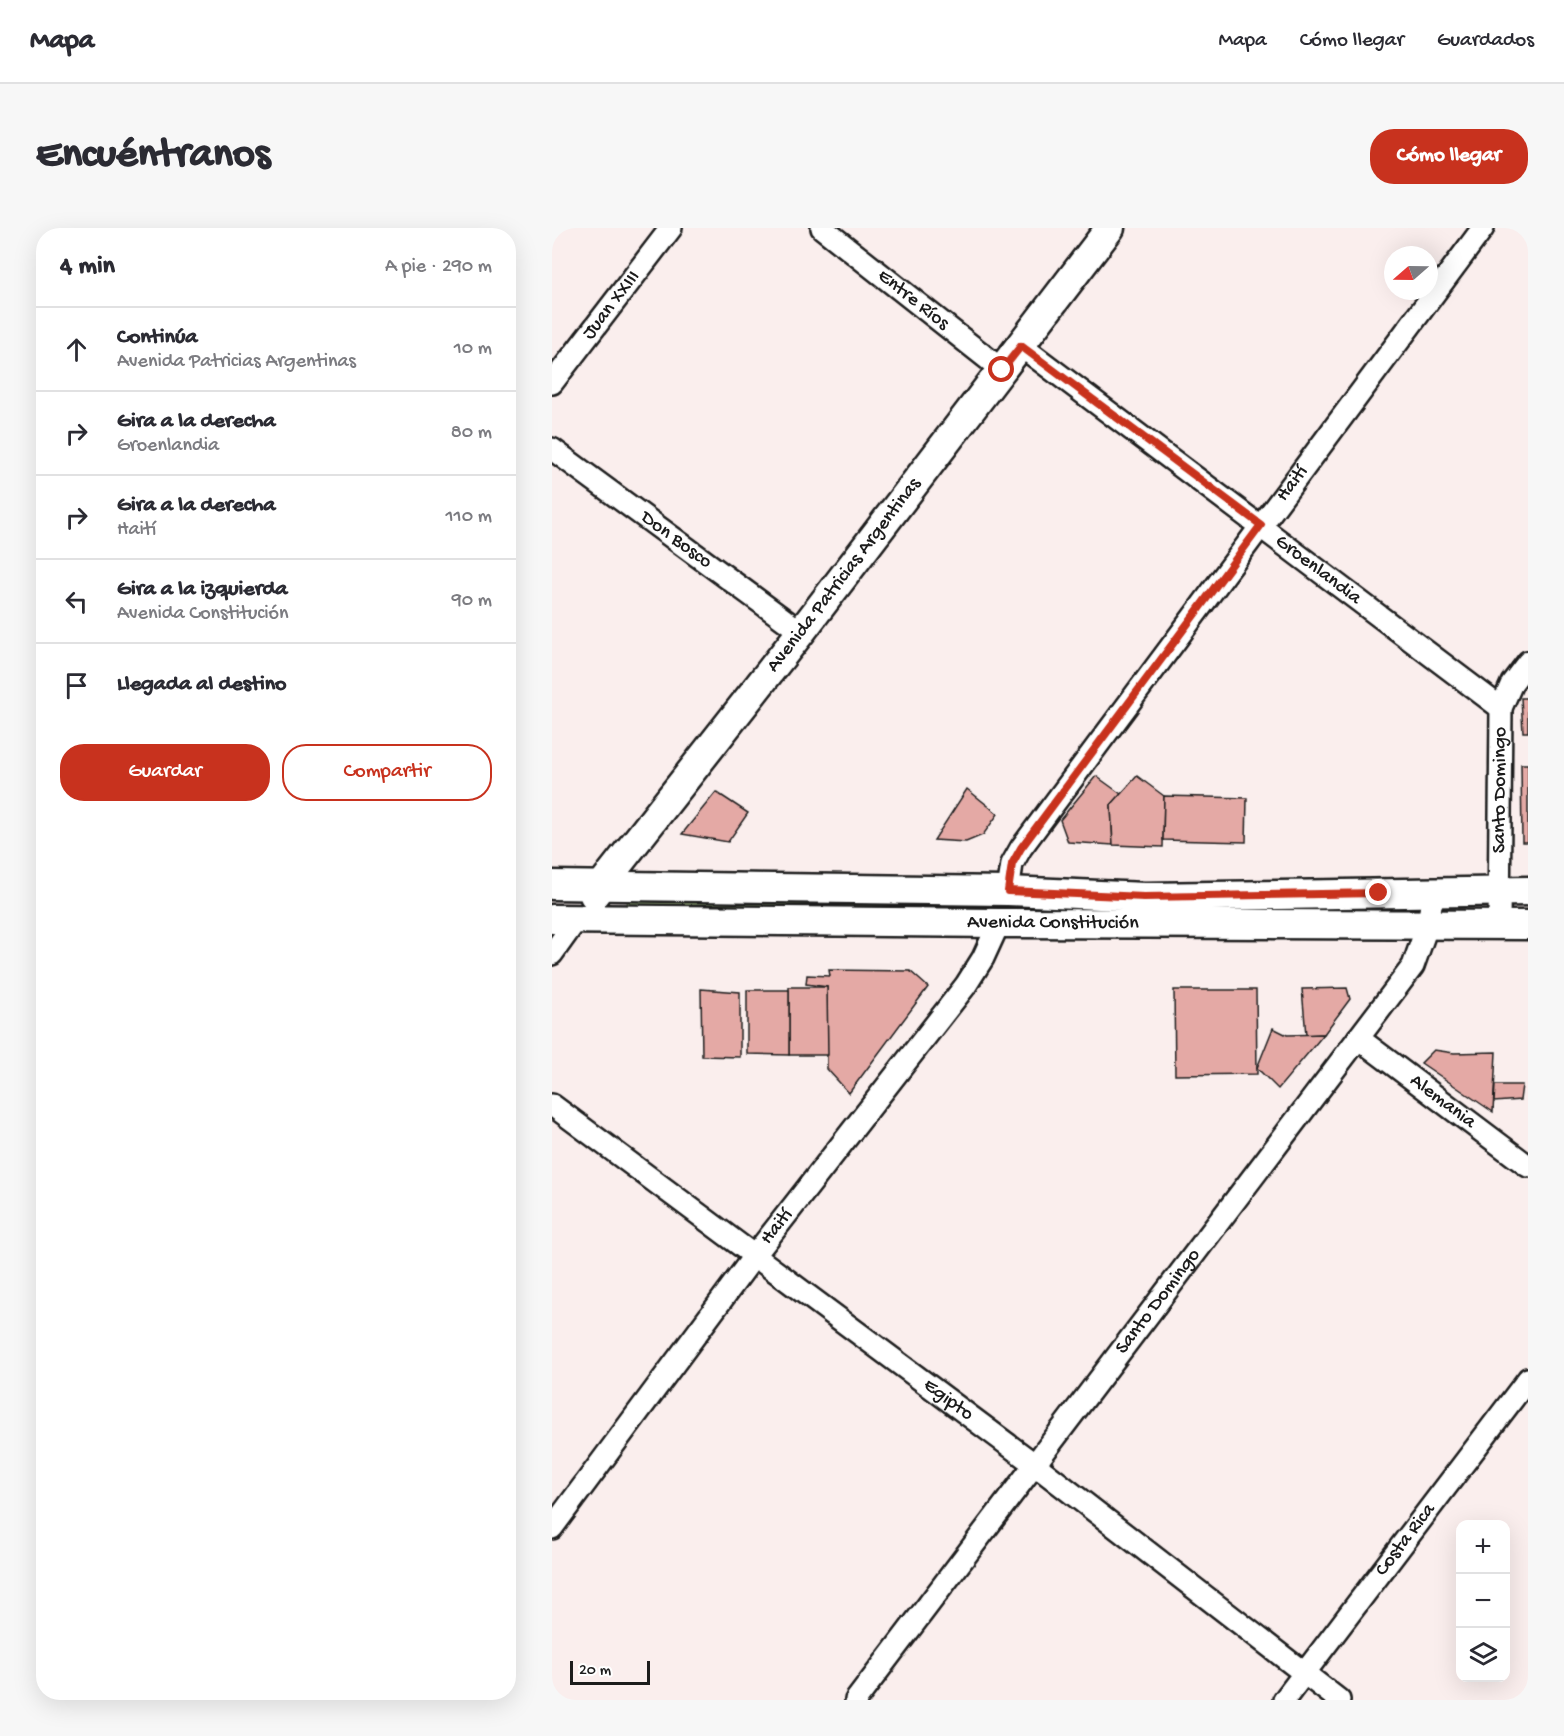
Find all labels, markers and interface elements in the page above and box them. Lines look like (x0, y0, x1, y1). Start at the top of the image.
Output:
text: Mapa (30, 25, 94, 58)
text: Mapa (1218, 29, 1267, 54)
text: Cómo llegar (1300, 29, 1404, 54)
text: Guardados (1437, 29, 1534, 54)
button: Cómo llegar (1370, 129, 1528, 184)
text: Encuéntranos (36, 132, 270, 181)
north arrow (1384, 246, 1438, 300)
text: 4 min (60, 252, 115, 283)
text: A pie · 290 m (385, 256, 492, 279)
street label: Entre Ríos (873, 265, 954, 336)
street label: Juan XXIII (578, 266, 645, 344)
text: Continúa (117, 325, 198, 351)
icon: ahead (60, 333, 93, 366)
text: 10 m (454, 338, 492, 361)
text: Avenida Patricias Argentinas (117, 351, 356, 374)
route start (988, 356, 1014, 382)
text: Gira a la derecha (117, 409, 275, 435)
icon: right (60, 417, 93, 450)
text: 80 m (451, 422, 492, 445)
text: Groenlandia (117, 435, 219, 458)
street label: Haití (1271, 460, 1314, 506)
street label: Avenida Patricias Argentinas (762, 473, 926, 677)
text: Gira a la derecha (117, 493, 275, 519)
icon: right (60, 501, 93, 534)
street label: Don Bosco (634, 505, 716, 574)
text: 110 m (446, 506, 492, 529)
text: Haití (117, 519, 156, 542)
street label: Groenlandia (1270, 530, 1366, 610)
text: Gira a la izquierda (117, 577, 288, 603)
icon: left (60, 585, 93, 618)
text: 90 m (452, 590, 492, 613)
text: Avenida Constitución (117, 603, 288, 626)
icon: arrive (60, 669, 93, 702)
text: Llegada al destino (117, 672, 287, 698)
street label: Santo Domingo (1488, 727, 1512, 853)
button: Guardar (60, 744, 270, 801)
button: Compartir (282, 744, 492, 801)
route end (1365, 879, 1391, 905)
street label: Avenida Constitución (967, 911, 1139, 935)
street label: Alemania (1405, 1069, 1481, 1135)
street label: Haití (756, 1204, 799, 1249)
street label: Santo Domingo (1111, 1244, 1206, 1359)
street label: Egipto (919, 1374, 978, 1426)
street label: Costa Rica (1371, 1498, 1441, 1581)
map controls (1456, 1520, 1510, 1682)
button: + (1456, 1520, 1510, 1574)
button: − (1456, 1574, 1510, 1628)
button: layers (1456, 1628, 1510, 1682)
scale bar (570, 1658, 650, 1686)
text: 20 m (579, 1662, 611, 1681)

